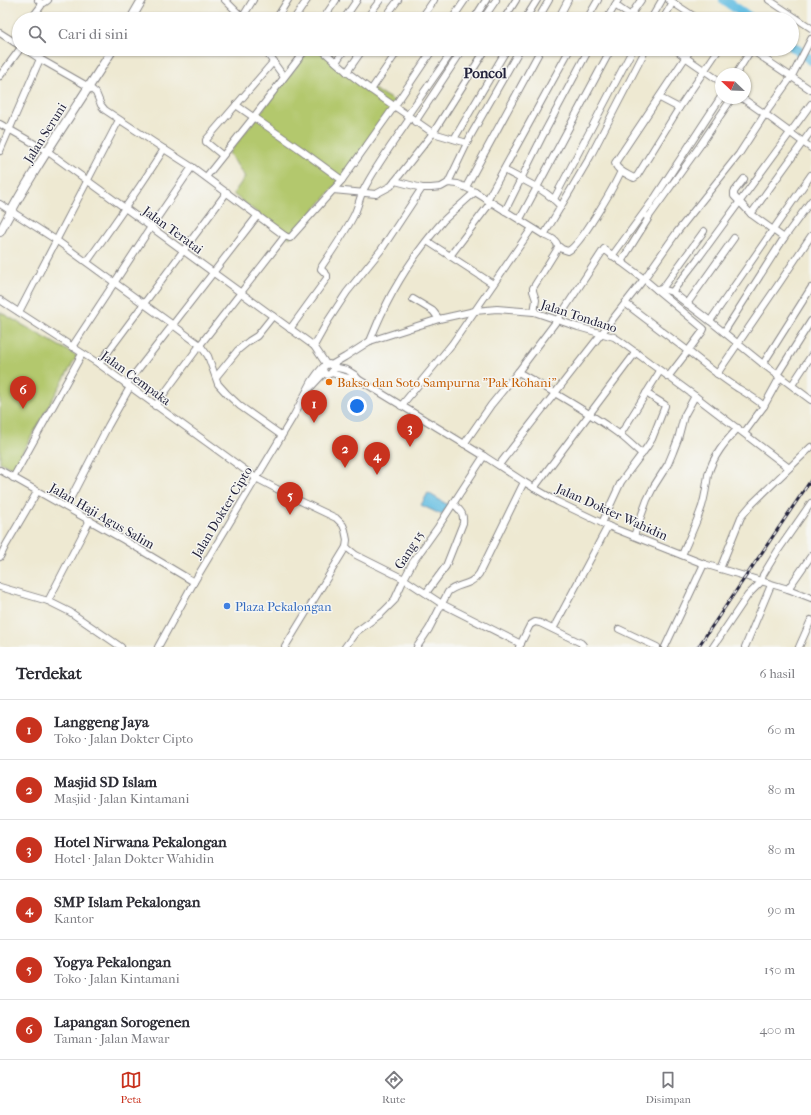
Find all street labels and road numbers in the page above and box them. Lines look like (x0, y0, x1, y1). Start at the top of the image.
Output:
street label: Jalan Seruni (20, 100, 69, 167)
street label: Jalan Teratai (139, 203, 206, 257)
street label: Jalan Tondano (538, 296, 619, 336)
street label: Jalan Cempaka (97, 347, 174, 409)
street label: Jalan Dokter Cipto (188, 463, 255, 561)
street label: Jalan Haji Agus Salim (46, 479, 157, 552)
street label: Jalan Dokter Wahidin (553, 480, 670, 544)
street label: Gang 15 (391, 528, 427, 572)

